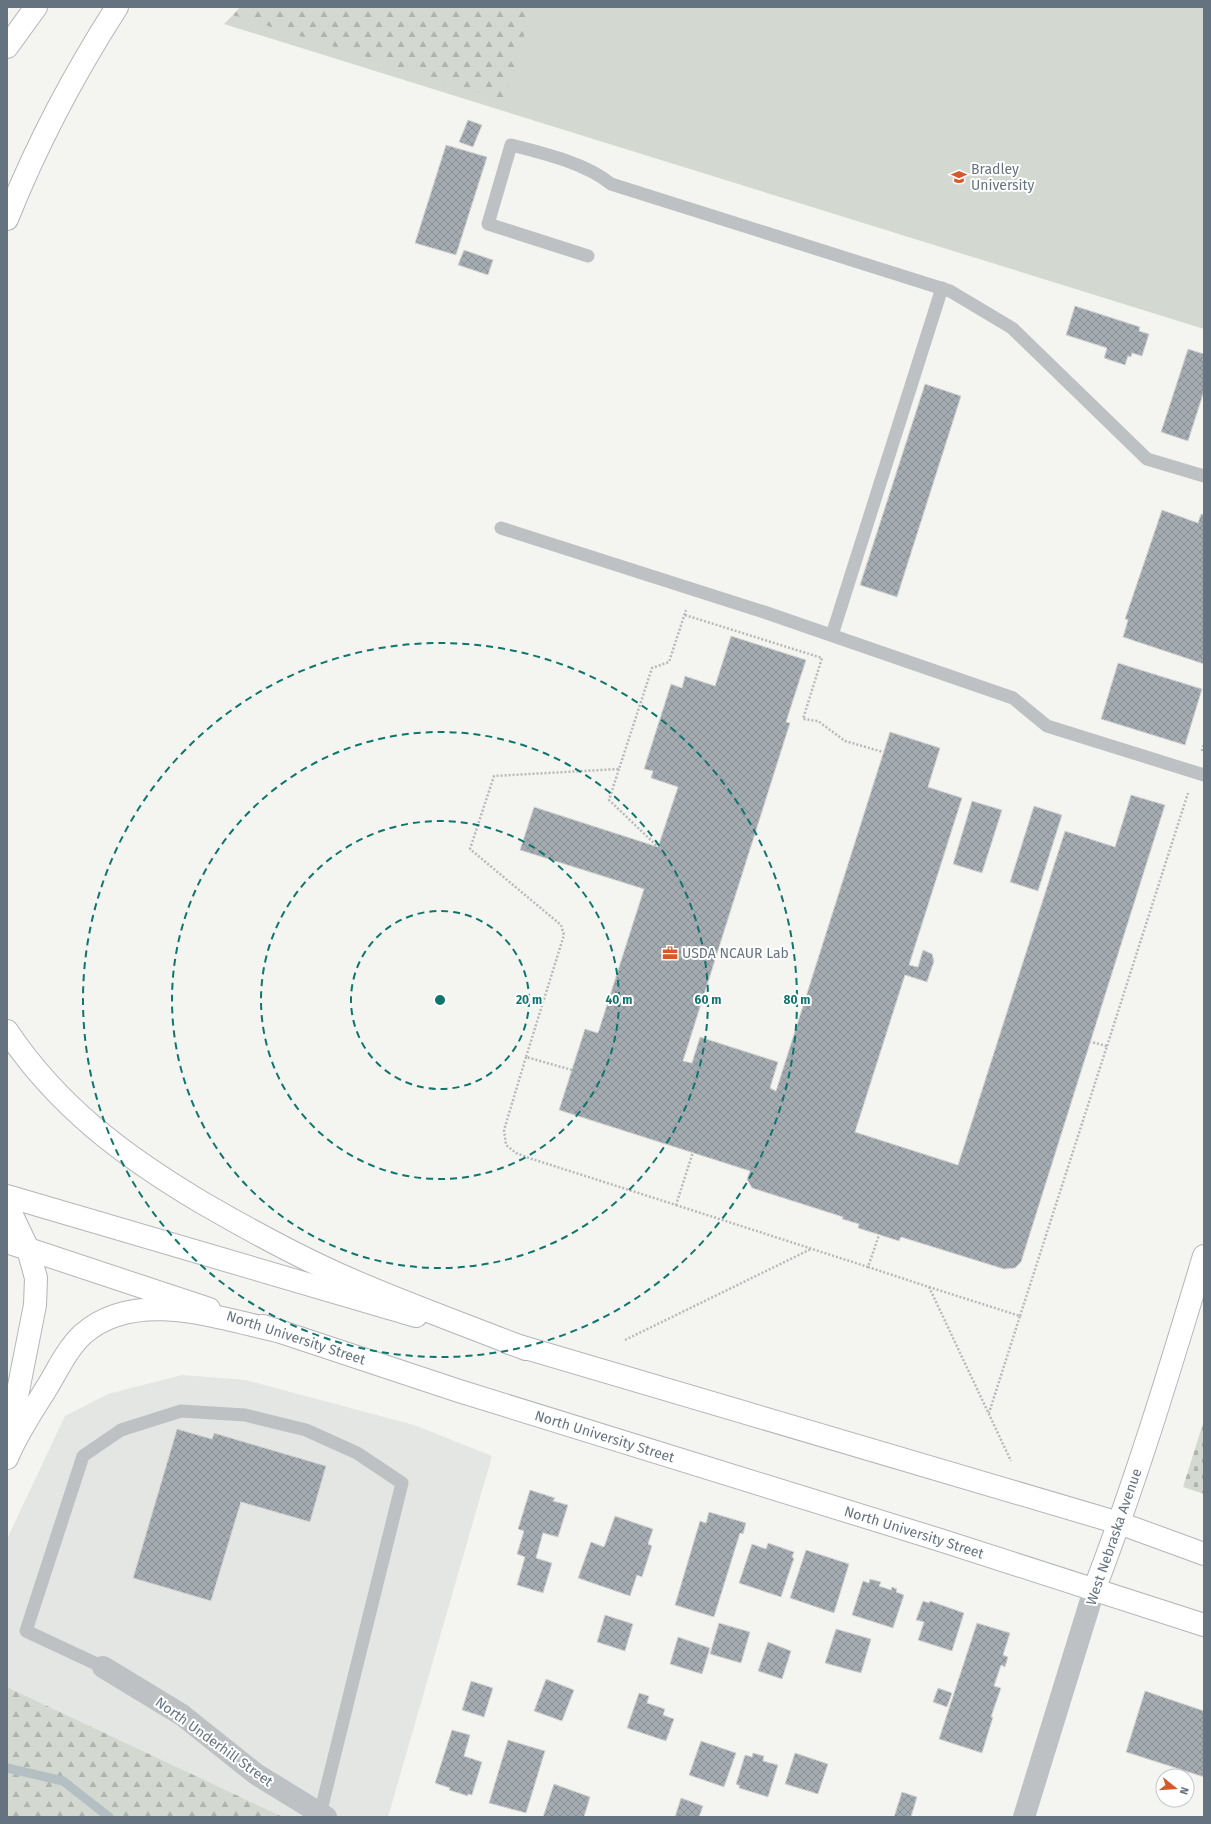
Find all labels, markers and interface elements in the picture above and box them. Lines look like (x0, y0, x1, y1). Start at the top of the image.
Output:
place label: Bradley University (971, 161, 1035, 194)
school or university icon: Bradley University (950, 168, 968, 186)
office icon: USDA NCAUR Lab (661, 944, 679, 962)
place label: USDA NCAUR Lab (682, 945, 789, 962)
centre of rings (433, 993, 447, 1007)
text: 20 m (516, 993, 542, 1007)
text: 40 m (606, 993, 632, 1007)
text: 60 m (695, 993, 721, 1007)
text: 80 m (784, 993, 810, 1007)
street label: North University Street (224, 1307, 369, 1369)
street label: North University Street (533, 1406, 678, 1466)
street label: West Nebraska Avenue (1083, 1466, 1145, 1608)
street label: North University Street (842, 1502, 987, 1562)
street label: North Underhill Street (152, 1694, 277, 1791)
north arrow (1155, 1768, 1195, 1808)
text: N (1177, 1785, 1191, 1796)

